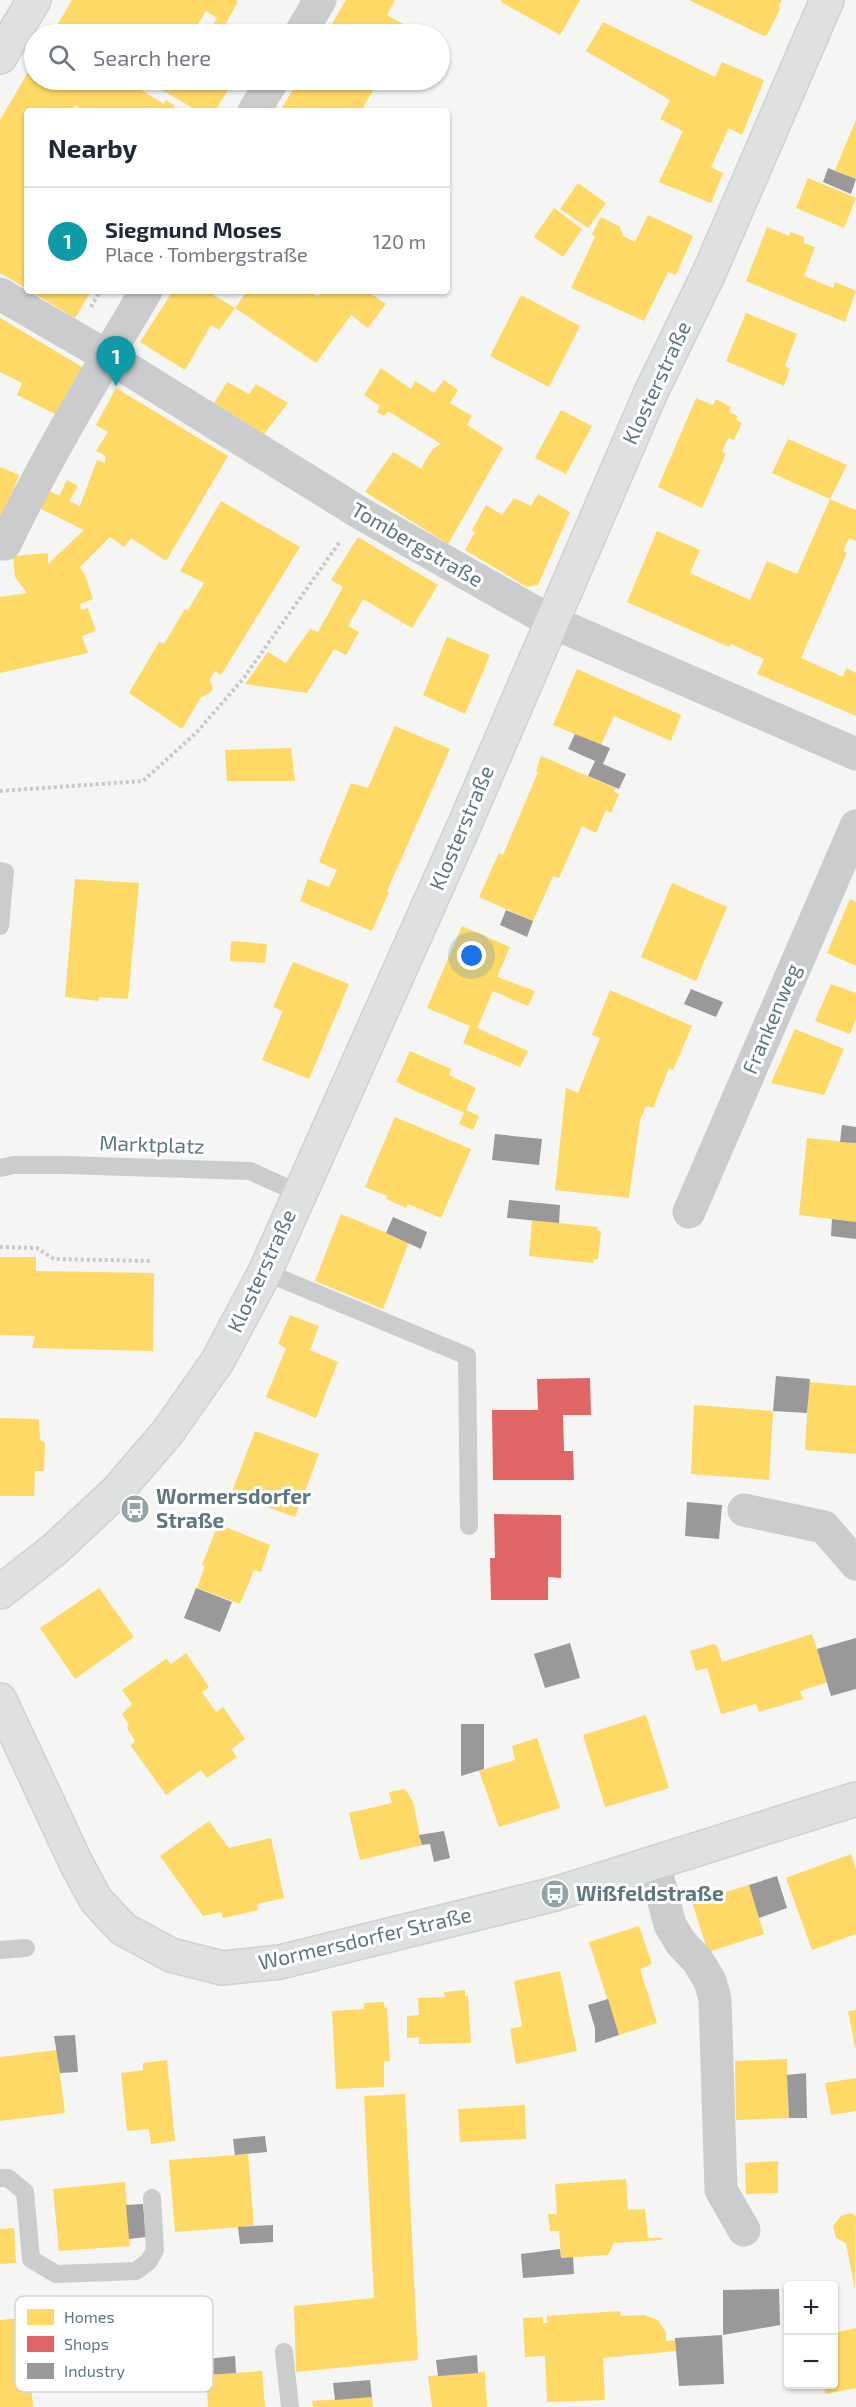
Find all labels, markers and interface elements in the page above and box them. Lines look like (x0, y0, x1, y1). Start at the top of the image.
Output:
search box (24, 24, 450, 90)
icon: search (45, 41, 78, 74)
text: Search here (93, 44, 211, 70)
text: Nearby (48, 132, 137, 163)
text: Siegmund Moses (105, 216, 282, 242)
text: 1 (63, 229, 72, 253)
text: 120 m (373, 229, 426, 253)
text: Place · Tombergstraße (105, 242, 308, 266)
street label: Klosterstraße (616, 317, 695, 448)
pin: 1 (96, 336, 136, 386)
street label: Tombergstraße (348, 496, 488, 591)
street label: Klosterstraße (423, 761, 498, 894)
your location (457, 941, 486, 970)
street label: Frankenweg (736, 959, 805, 1077)
street label: Marktplatz (99, 1129, 205, 1158)
street label: Klosterstraße (221, 1205, 300, 1336)
place label: Wormersdorfer Straße (156, 1483, 311, 1532)
bus stop icon: Wormersdorfer Straße (119, 1493, 151, 1525)
bus stop icon: Wißfeldstraße (539, 1878, 571, 1910)
place label: Wißfeldstraße (576, 1880, 724, 1905)
street label: Wormersdorfer Straße (256, 1901, 474, 1974)
map controls (784, 2281, 838, 2389)
button: + (784, 2281, 838, 2335)
legend (15, 2296, 213, 2392)
text: Homes (64, 2307, 115, 2326)
text: Shops (64, 2334, 109, 2353)
button: − (784, 2335, 838, 2389)
text: Industry (64, 2361, 125, 2380)

